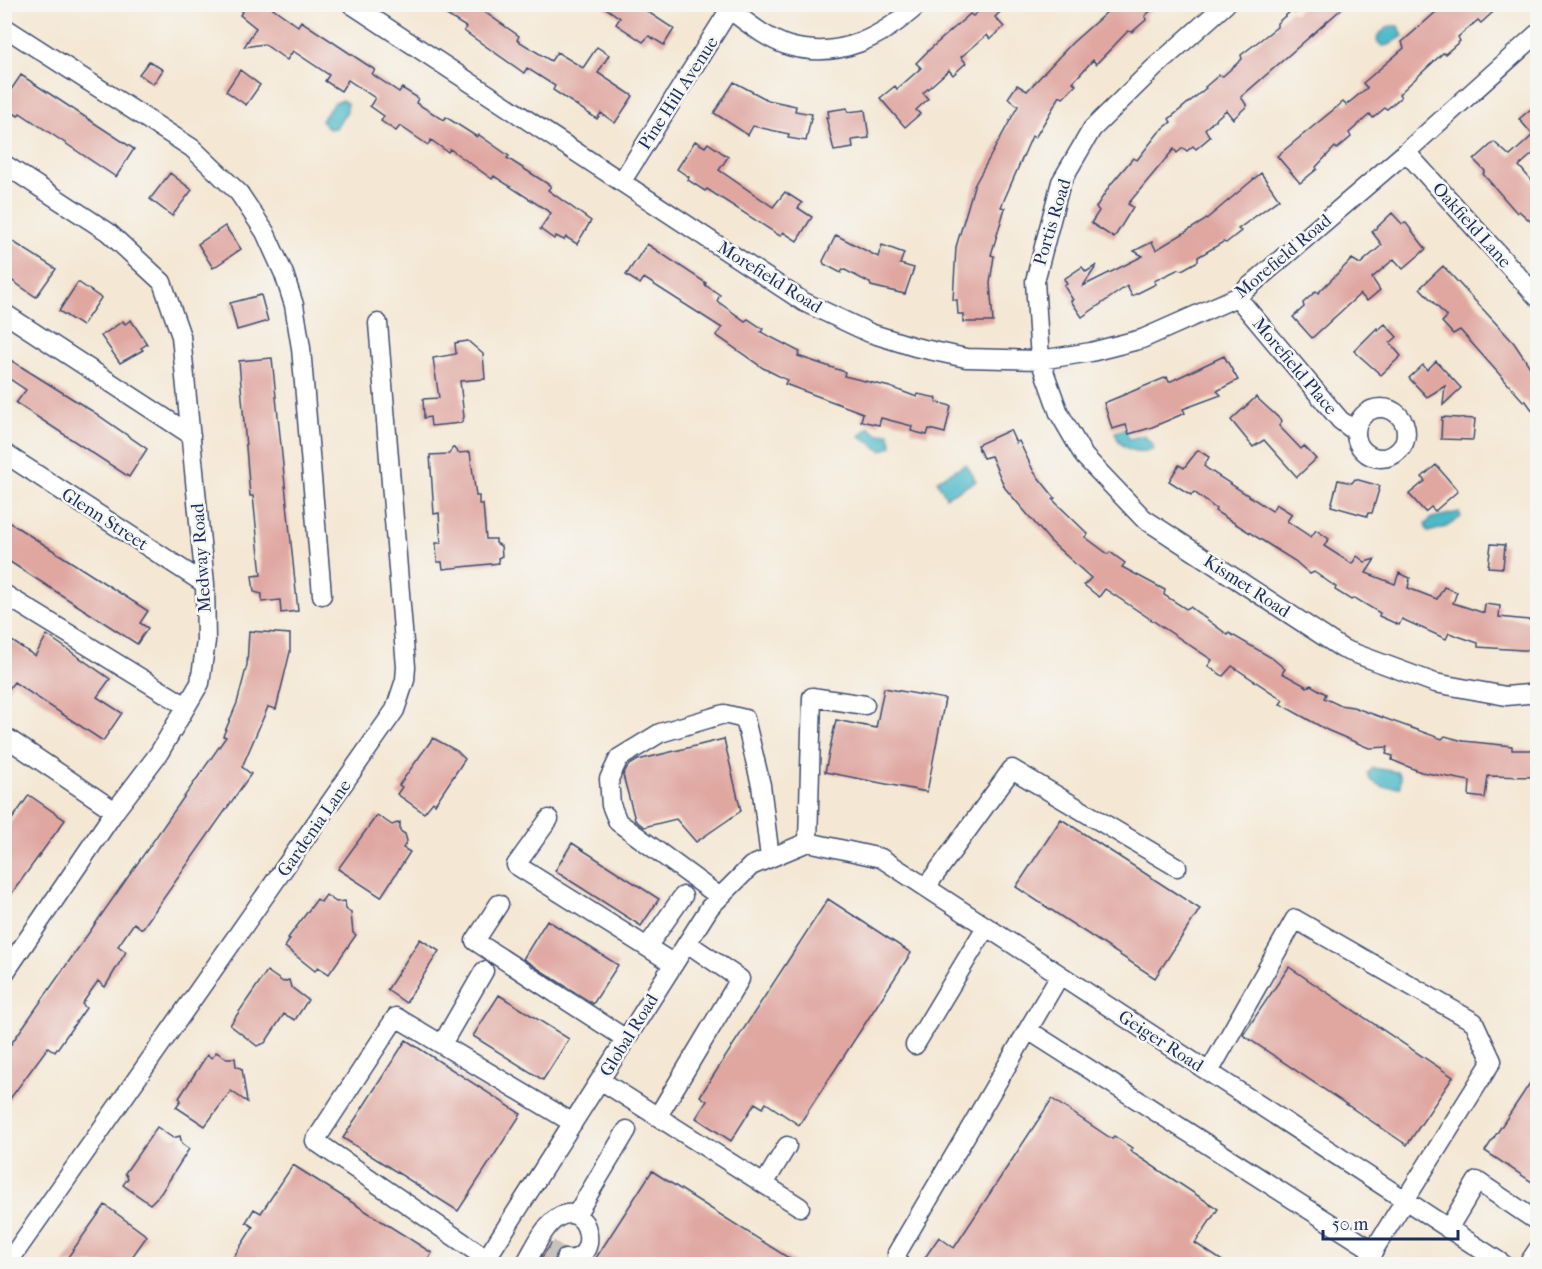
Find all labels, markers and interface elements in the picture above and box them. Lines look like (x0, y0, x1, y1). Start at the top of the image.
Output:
street label: Pine Hill Avenue (634, 33, 723, 154)
street label: Portis Road (1029, 176, 1076, 268)
street label: Oakfield Lane (1428, 178, 1516, 272)
street label: Morefield Road (1231, 210, 1336, 303)
street label: Morefield Road (714, 237, 826, 318)
street label: Morefield Place (1248, 314, 1341, 419)
street label: Glenn Street (58, 484, 152, 555)
street label: Medway Road (187, 502, 216, 613)
street label: Kismet Road (1199, 551, 1294, 622)
street label: Gardenia Lane (273, 776, 356, 881)
street label: Global Road (596, 990, 663, 1080)
street label: Geiger Road (1114, 1006, 1207, 1077)
scale bar (1323, 1203, 1458, 1241)
text: 50 m (1332, 1214, 1369, 1235)

